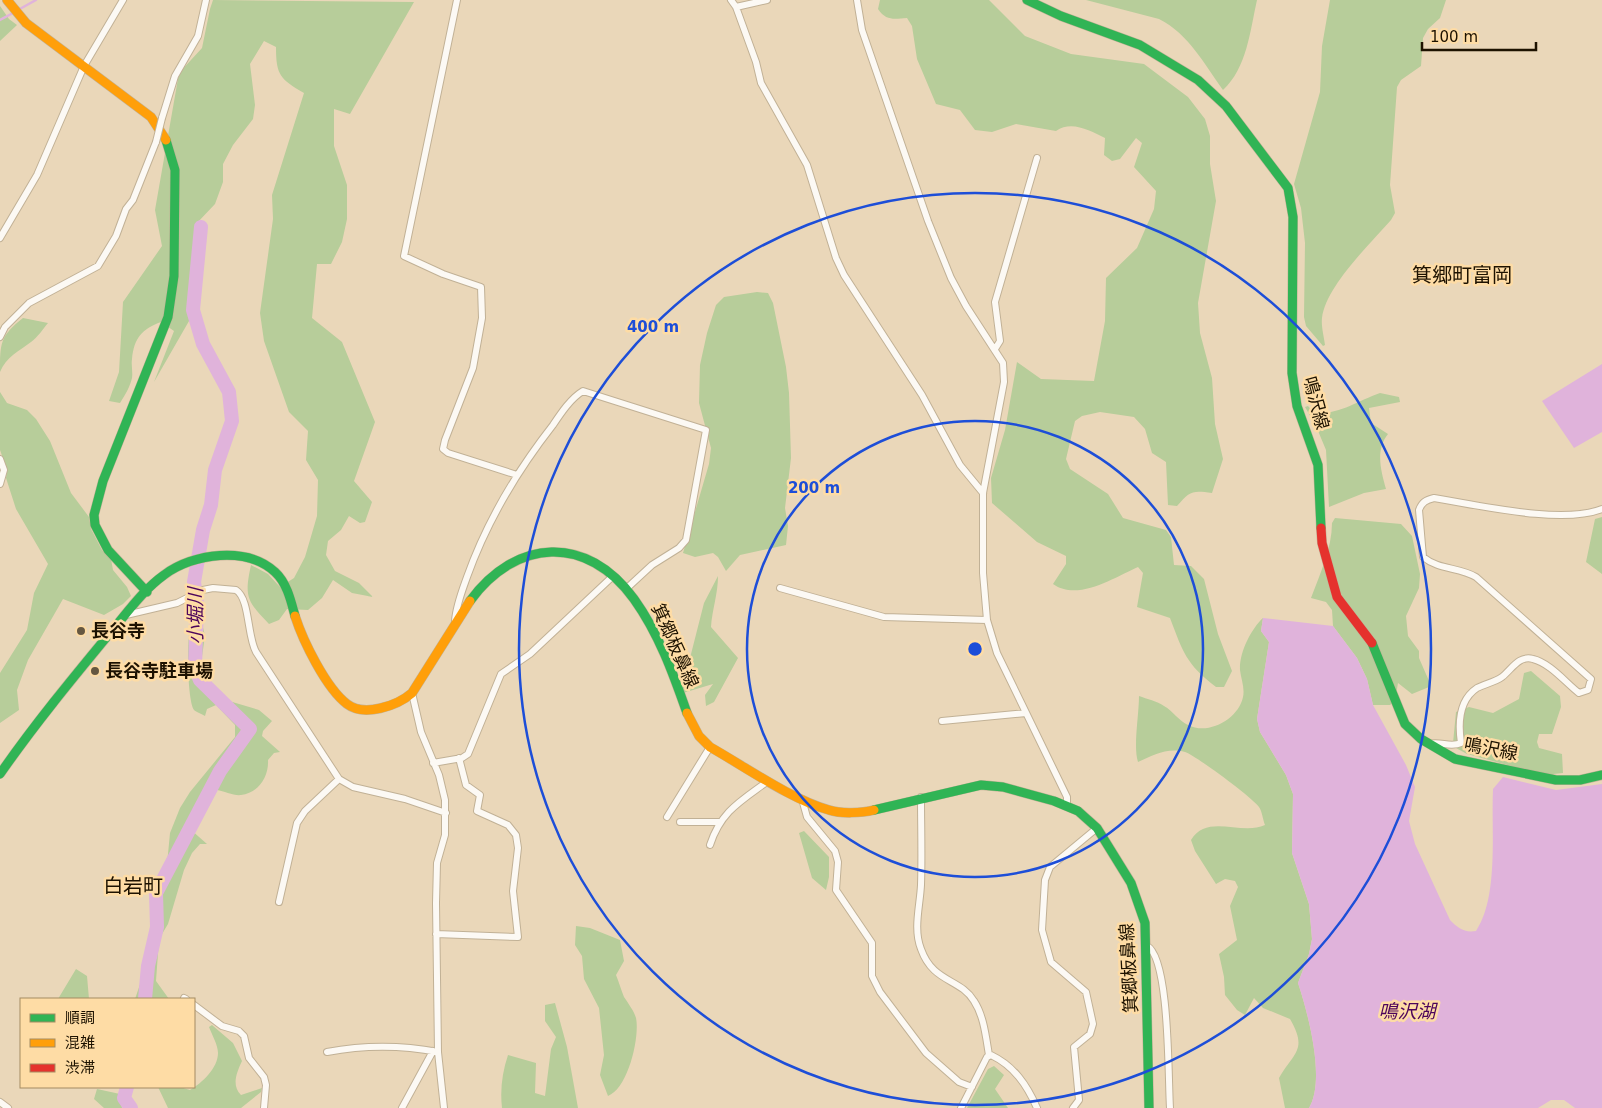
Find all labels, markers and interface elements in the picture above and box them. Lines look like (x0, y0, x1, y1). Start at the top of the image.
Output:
scale bar (1422, 20, 1536, 52)
text: 100 m (1430, 28, 1478, 46)
district label: 箕郷町富岡 (1412, 263, 1512, 287)
text: 400 m (627, 318, 679, 336)
street label: 鳴沢線 (1299, 374, 1334, 432)
text: 200 m (788, 479, 840, 497)
water label: 小堀川 (184, 586, 206, 645)
street label: 箕郷板鼻線 (648, 600, 703, 691)
place label: 長谷寺 (91, 620, 145, 641)
marker: 長谷寺 (75, 625, 87, 637)
centre of rings (966, 640, 984, 658)
place label: 長谷寺駐車場 (105, 660, 213, 681)
marker: 長谷寺駐車場 (89, 665, 101, 677)
street label: 鳴沢線 (1463, 733, 1520, 764)
district label: 白岩町 (103, 874, 163, 898)
street label: 箕郷板鼻線 (1116, 923, 1141, 1014)
legend (20, 998, 195, 1088)
water label: 鳴沢湖 (1378, 1000, 1438, 1022)
text: 順調 (65, 1009, 95, 1027)
text: 混雑 (65, 1034, 95, 1052)
text: 渋滞 (65, 1059, 95, 1077)

